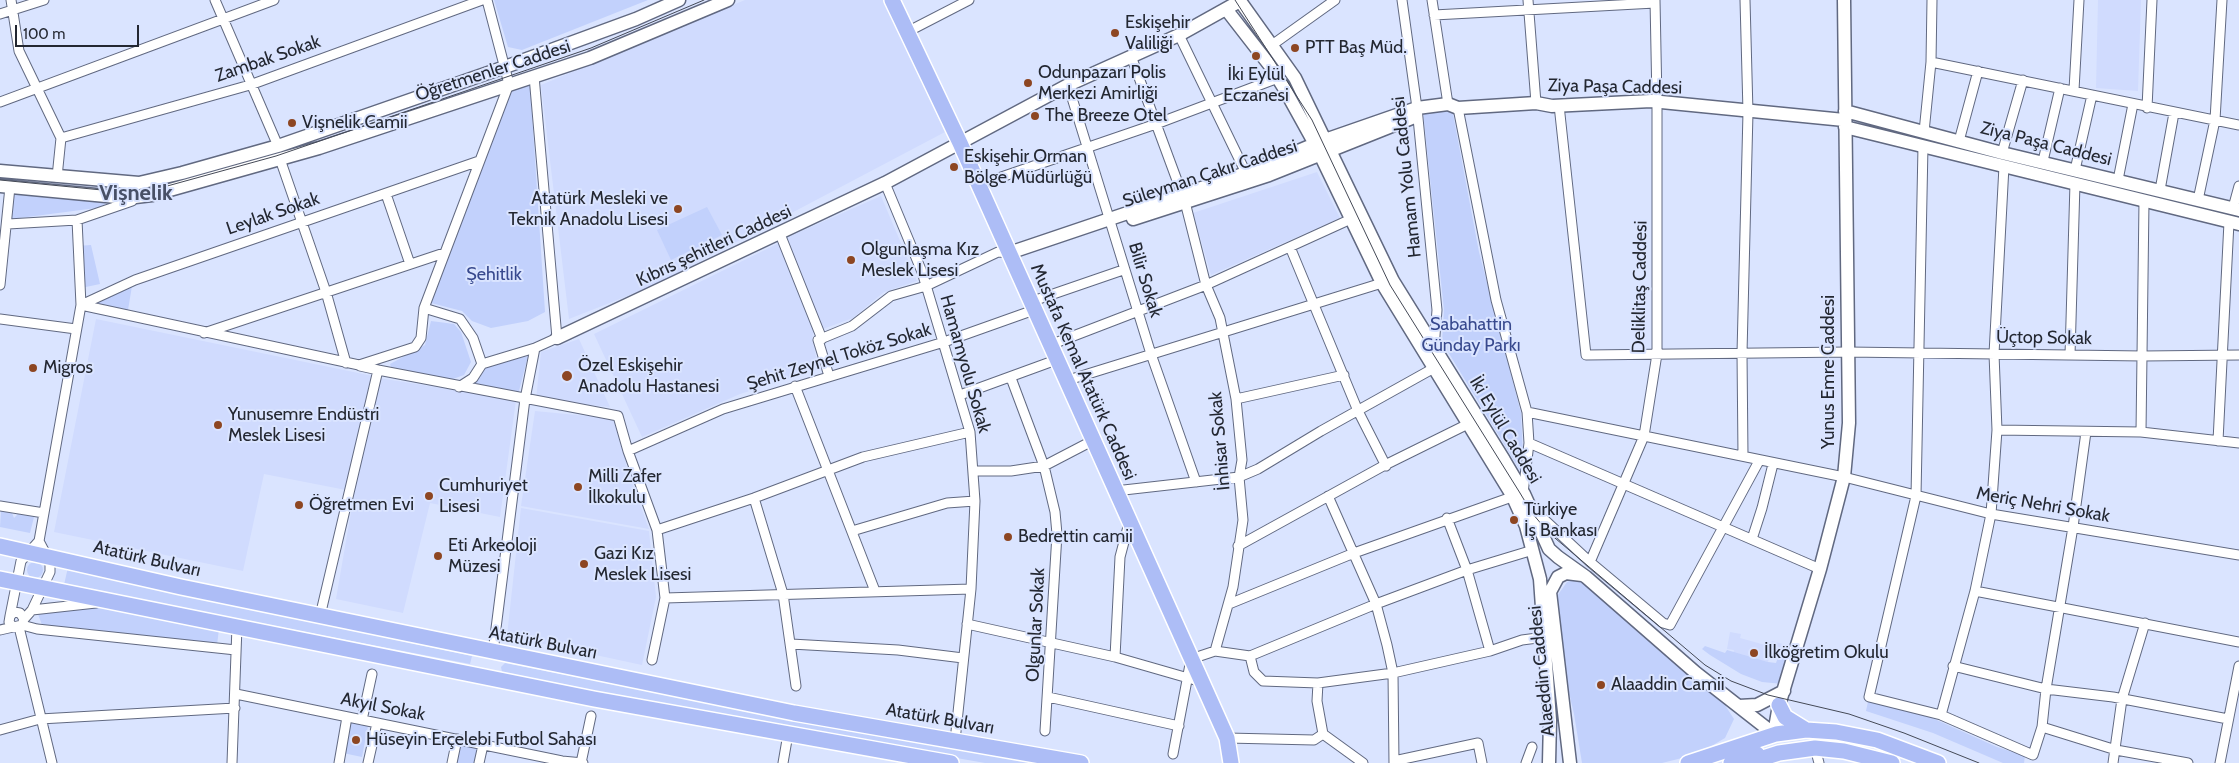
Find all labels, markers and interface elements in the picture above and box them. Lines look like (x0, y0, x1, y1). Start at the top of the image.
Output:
place label: Eskişehir Valiliği (1125, 12, 1190, 54)
scale bar (18, 15, 141, 47)
text: 100 m (23, 25, 65, 43)
marker: Eskişehir Valiliği (1109, 27, 1121, 39)
street label: Zambak Sokak (212, 31, 324, 87)
street label: Öğretmenler Caddesi (413, 36, 573, 106)
place label: PTT Baş Müd. (1305, 37, 1407, 59)
marker: PTT Baş Müd. (1289, 42, 1301, 54)
marker: İki Eylül Eczanesi (1250, 50, 1262, 62)
place label: Odunpazarı Polis Merkezi Amirliği (1038, 62, 1166, 104)
place label: İki Eylül Eczanesi (1223, 64, 1289, 106)
street label: Ziya Paşa Caddesi (1548, 75, 1682, 99)
marker: Odunpazarı Polis Merkezi Amirliği (1022, 77, 1034, 89)
street label: Hamam Yolu Caddesi (1388, 95, 1426, 259)
place label: The Breeze Otel (1045, 105, 1167, 127)
marker: The Breeze Otel (1029, 110, 1041, 122)
place label: Vişnelik Camii (302, 112, 408, 134)
marker: Vişnelik Camii (286, 117, 298, 129)
street label: Ziya Paşa Caddesi (1978, 117, 2114, 171)
street label: Süleyman Çakır Caddesi (1120, 136, 1300, 212)
place label: Eskişehir Orman Bölge Müdürlüğü (964, 146, 1092, 188)
marker: Eskişehir Orman Bölge Müdürlüğü (948, 161, 960, 173)
district label: Vişnelik (99, 181, 173, 207)
street label: Leylak Sokak (224, 188, 322, 240)
place label: Atatürk Mesleki ve Teknik Anadolu Lisesi (508, 188, 668, 230)
street label: Kıbrıs şehitleri Caddesi (633, 201, 795, 291)
marker: Atatürk Mesleki ve Teknik Anadolu Lisesi (672, 203, 684, 215)
street label: Deliklitaş Caddesi (1628, 220, 1652, 354)
place label: Olgunlaşma Kız Meslek Lisesi (861, 239, 979, 282)
street label: Bilir Sokak (1123, 240, 1167, 320)
marker: Olgunlaşma Kız Meslek Lisesi (845, 254, 857, 266)
street label: Mustafa Kemal Atatürk Caddesi (1025, 260, 1141, 484)
park label: Şehitlik (466, 264, 522, 286)
street label: Hamamyolu Sokak (935, 292, 995, 436)
street label: Yunus Emre Caddesi (1818, 295, 1840, 449)
park label: Sabahattin Günday Parkı (1421, 314, 1521, 356)
street label: Şehit Zeynel Toköz Sokak (744, 319, 934, 395)
street label: Üçtop Sokak (1996, 326, 2092, 350)
place label: Özel Eskişehir Anadolu Hastanesi (578, 355, 719, 398)
place label: Migros (43, 357, 93, 379)
marker: Migros (27, 362, 39, 374)
marker: Özel Eskişehir Anadolu Hastanesi (560, 369, 574, 383)
street label: İki Eylül Caddesi (1464, 372, 1546, 488)
street label: İnhisar Sokak (1205, 391, 1235, 491)
place label: Yunusemre Endüstri Meslek Lisesi (228, 404, 379, 446)
marker: Yunusemre Endüstri Meslek Lisesi (212, 419, 224, 431)
place label: Milli Zafer İlkokulu (588, 466, 662, 508)
place label: Cumhuriyet Lisesi (439, 475, 528, 518)
marker: Milli Zafer İlkokulu (572, 481, 584, 493)
street label: Meriç Nehri Sokak (1974, 483, 2112, 527)
marker: Cumhuriyet Lisesi (423, 490, 435, 502)
place label: Öğretmen Evi (309, 494, 414, 516)
marker: Öğretmen Evi (293, 499, 305, 511)
place label: Türkiye İş Bankası (1524, 499, 1597, 542)
marker: Türkiye İş Bankası (1508, 514, 1520, 526)
place label: Bedrettin camii (1018, 526, 1133, 548)
marker: Bedrettin camii (1002, 531, 1014, 543)
place label: Eti Arkeoloji Müzesi (448, 535, 537, 578)
street label: Atatürk Bulvarı (91, 536, 203, 582)
place label: Gazi Kız Meslek Lisesi (594, 543, 691, 586)
marker: Eti Arkeoloji Müzesi (432, 550, 444, 562)
marker: Gazi Kız Meslek Lisesi (578, 558, 590, 570)
street label: Olgunlar Sokak (1022, 567, 1050, 683)
street label: Alaeddin Caddesi (1524, 605, 1560, 737)
street label: Atatürk Bulvarı (487, 622, 599, 664)
place label: İlköğretim Okulu (1764, 642, 1889, 664)
marker: İlköğretim Okulu (1748, 647, 1760, 659)
place label: Alaaddin Camii (1611, 674, 1725, 696)
marker: Alaaddin Camii (1595, 679, 1607, 691)
street label: Akyıl Sokak (339, 688, 427, 726)
street label: Atatürk Bulvarı (884, 699, 996, 739)
place label: Hüseyin Erçelebi Futbol Sahası (366, 729, 597, 751)
marker: Hüseyin Erçelebi Futbol Sahası (350, 734, 362, 746)

